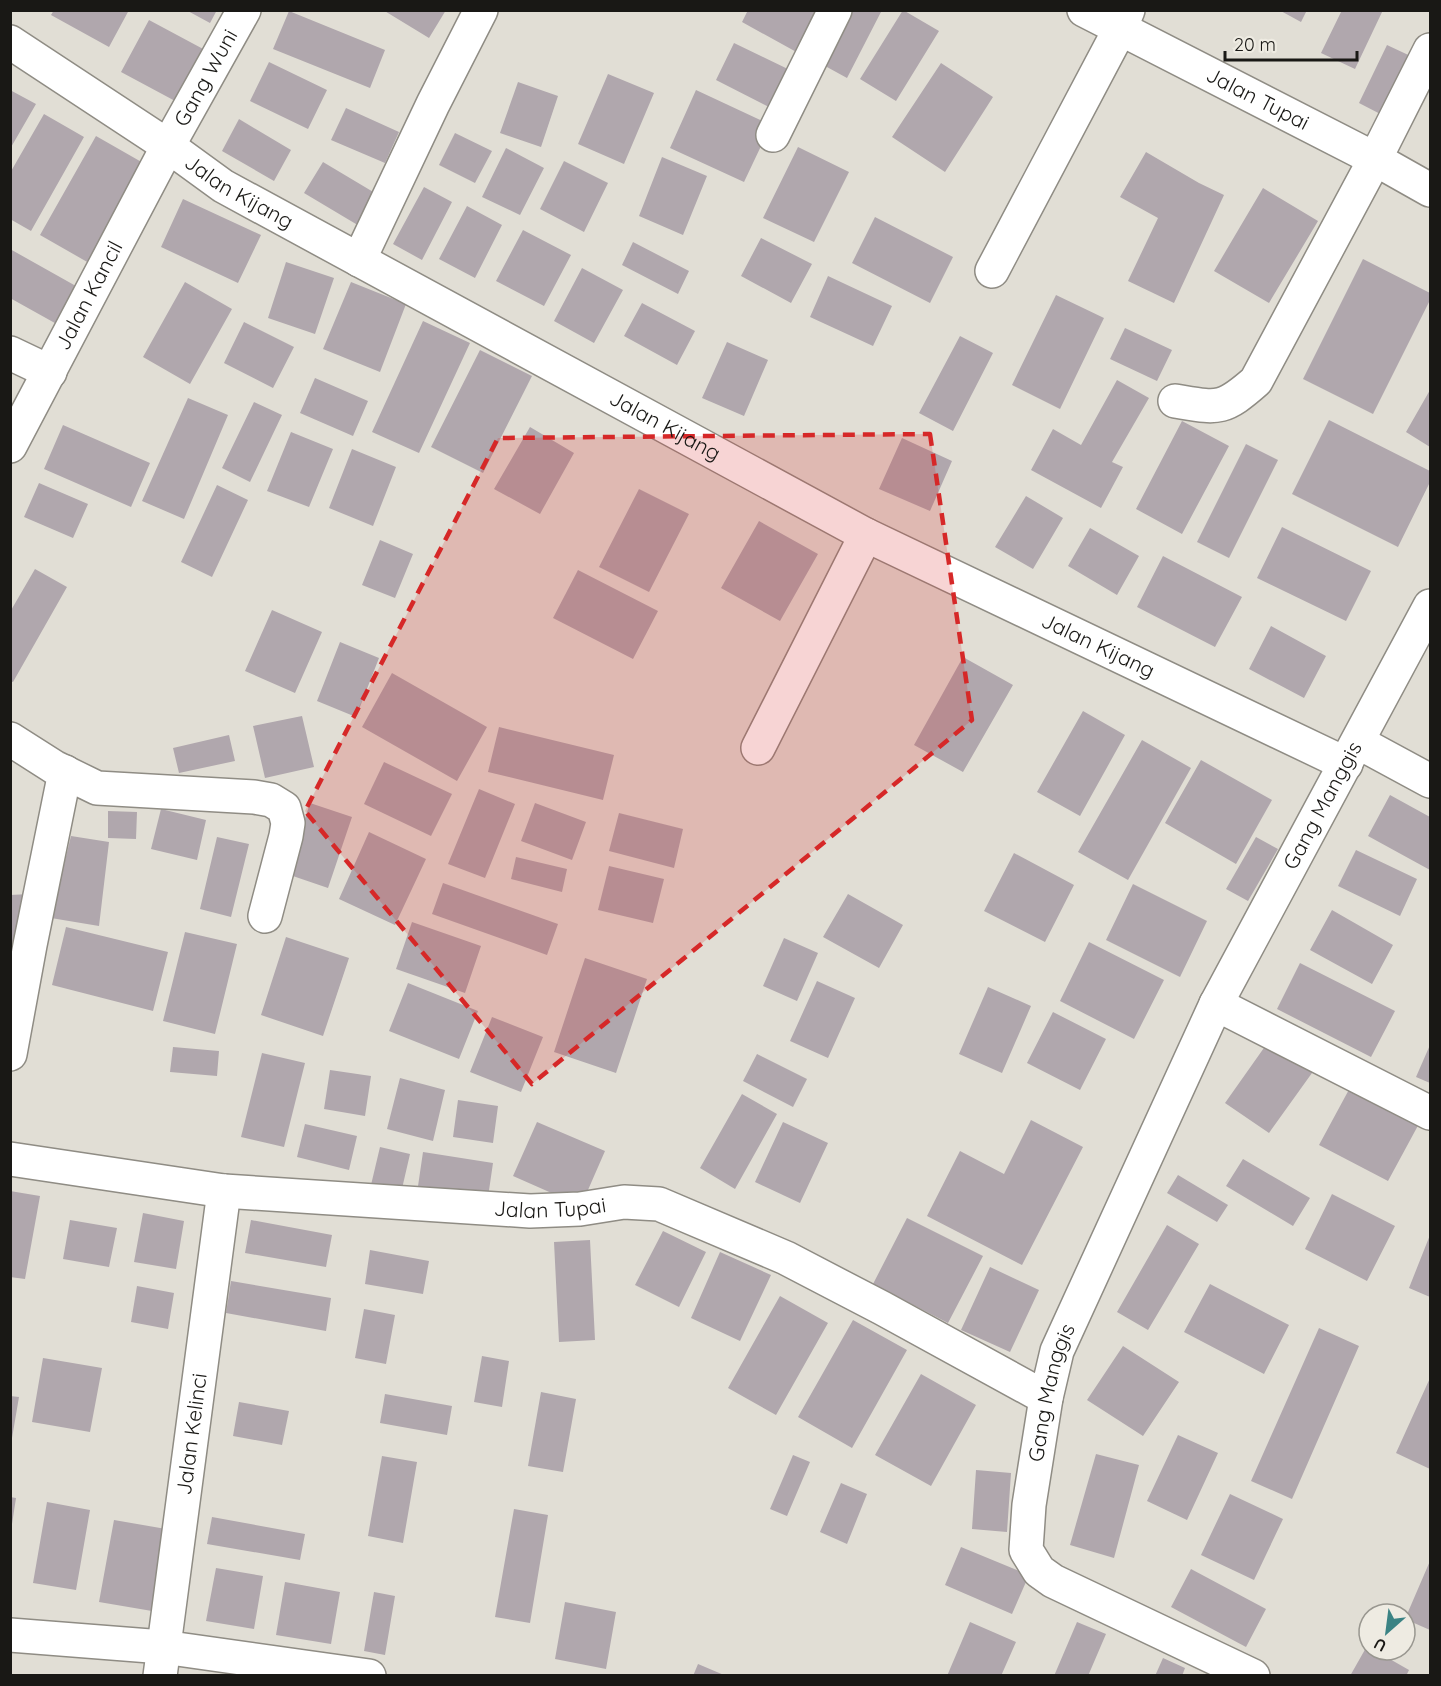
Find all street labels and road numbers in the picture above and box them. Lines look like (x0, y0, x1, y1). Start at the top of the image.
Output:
street label: Gang Wuni (168, 24, 243, 131)
street label: Jalan Tupai (1202, 61, 1314, 135)
street label: Jalan Kijang (180, 149, 298, 234)
street label: Jalan Kancil (49, 236, 128, 354)
street label: Jalan Kijang (605, 384, 725, 466)
street label: Jalan Kijang (1038, 607, 1159, 683)
street label: Gang Manggis (1277, 737, 1367, 874)
street label: Jalan Tupai (493, 1191, 608, 1223)
street label: Gang Manggis (1022, 1319, 1080, 1464)
street label: Jalan Kelinci (170, 1371, 212, 1496)

